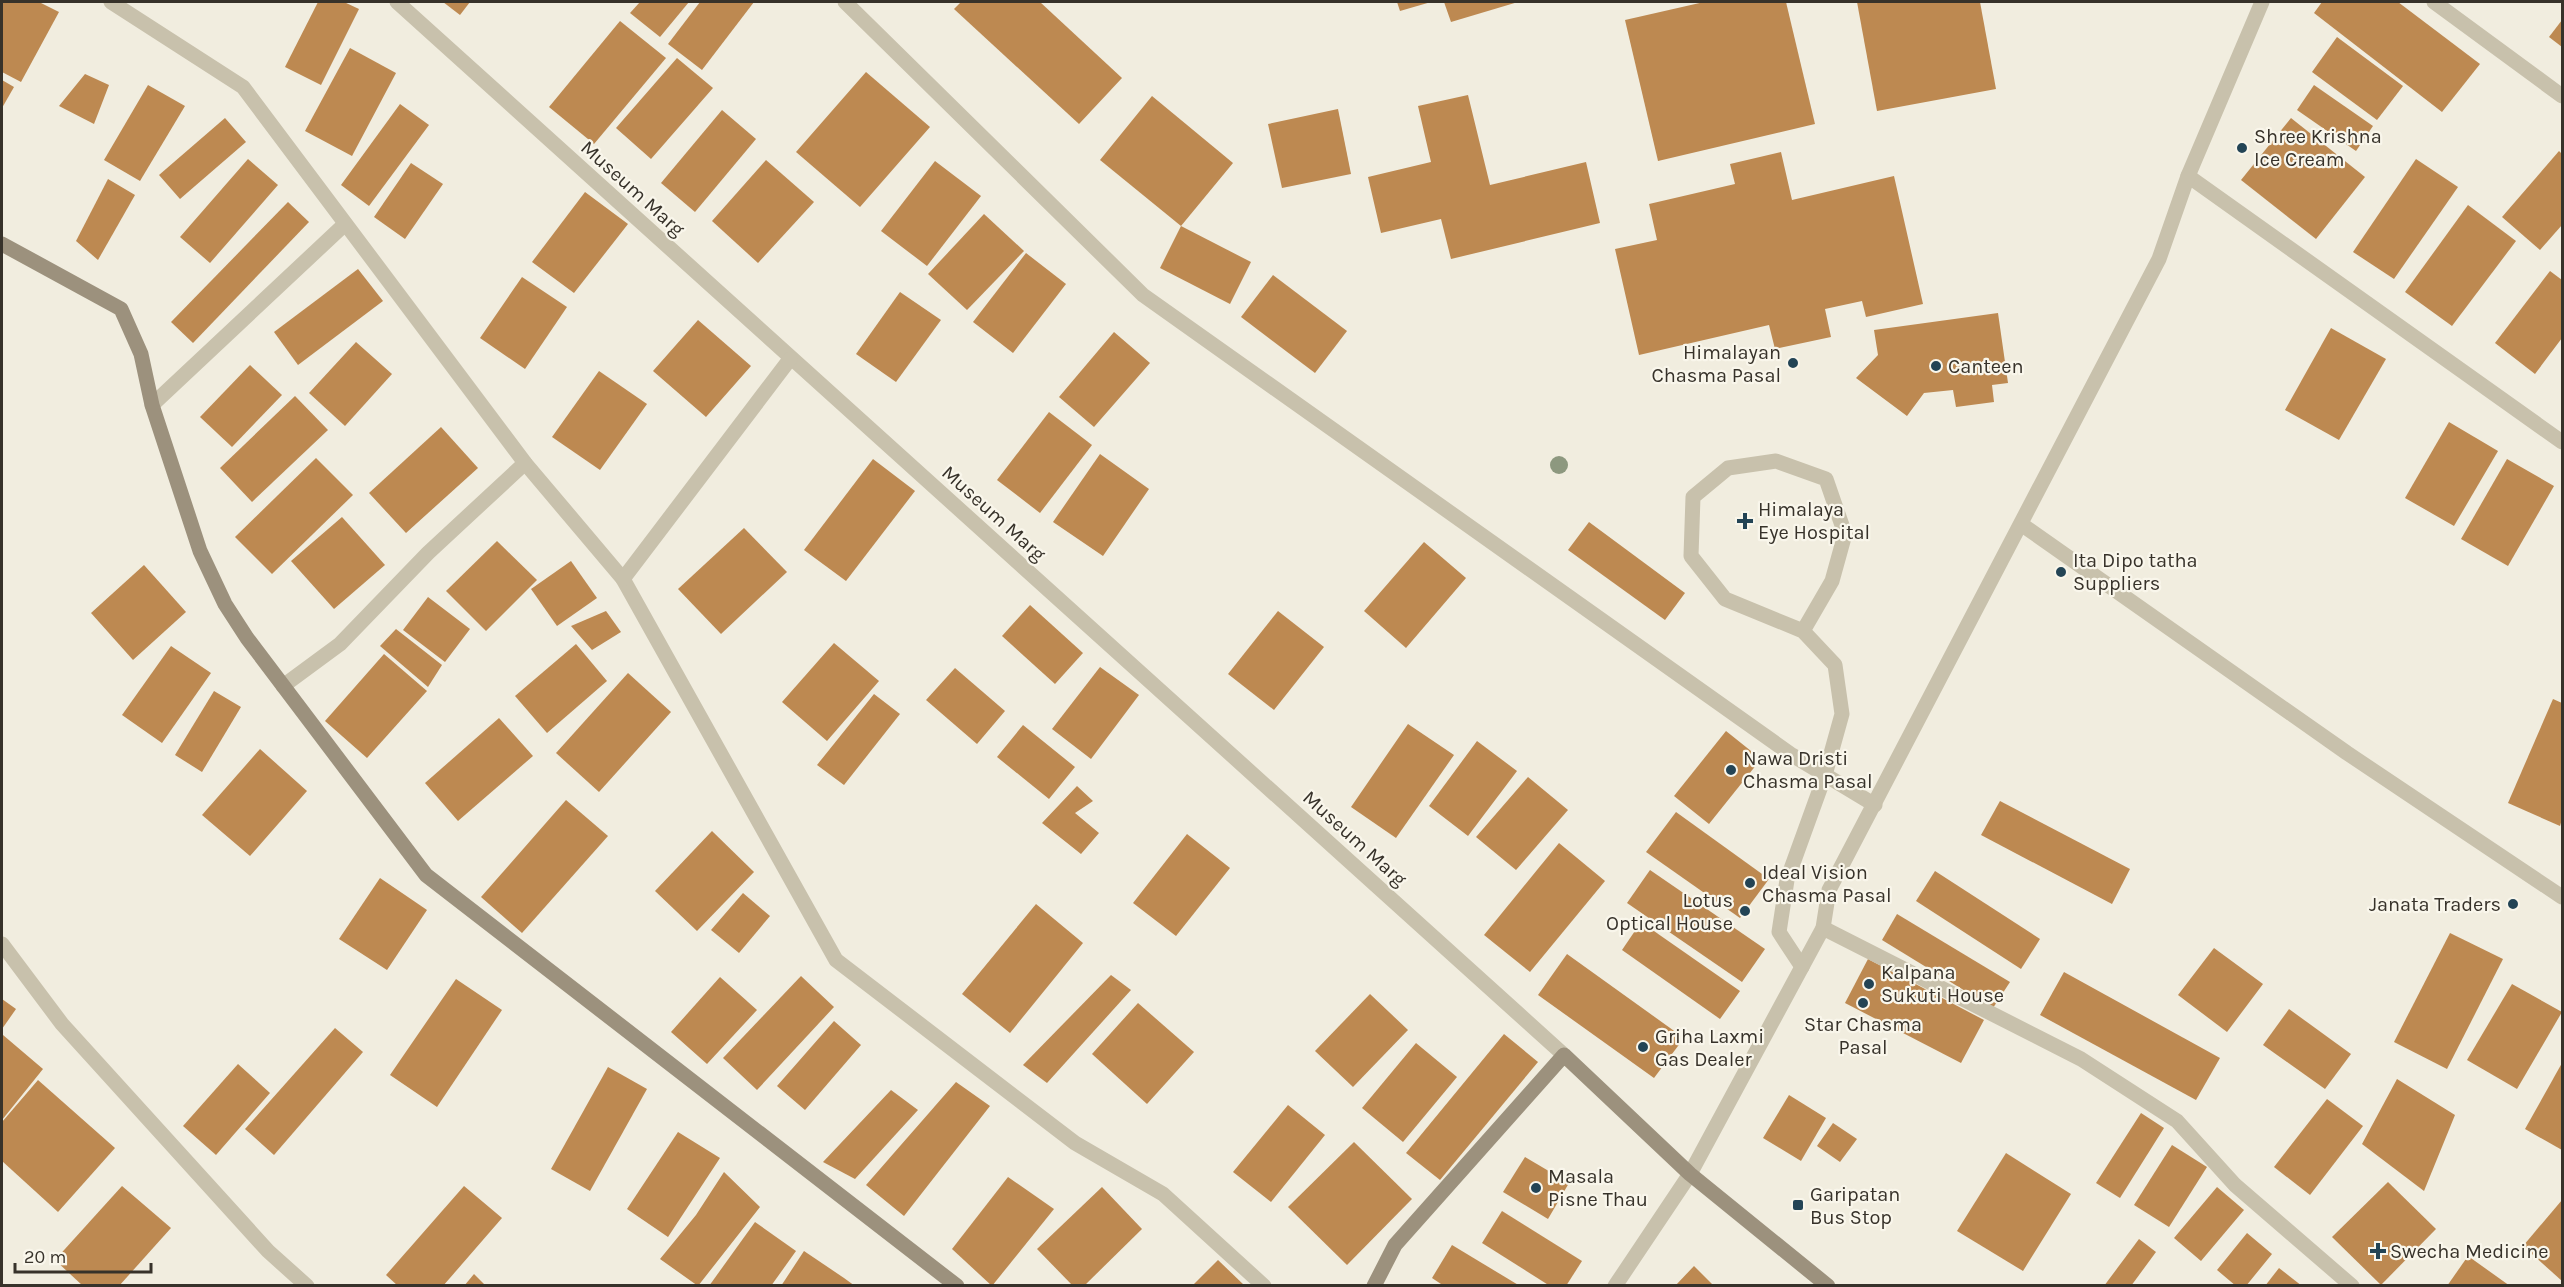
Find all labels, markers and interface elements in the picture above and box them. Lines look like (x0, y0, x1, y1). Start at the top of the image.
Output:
place label: Shree Krishna Ice Cream (2254, 125, 2382, 171)
street label: Museum Marg (576, 136, 689, 241)
marker: Shree Krishna Ice Cream (2235, 141, 2249, 155)
place label: Himalayan Chasma Pasal (1651, 341, 1781, 387)
place label: Canteen (1948, 355, 2023, 378)
marker: Himalayan Chasma Pasal (1786, 356, 1800, 370)
marker: Canteen (1929, 359, 1943, 373)
street label: Museum Marg (937, 461, 1050, 566)
place label: Himalaya Eye Hospital (1758, 498, 1870, 544)
marker: Himalaya Eye Hospital (1736, 512, 1754, 530)
place label: Ita Dipo tatha Suppliers (2073, 549, 2198, 595)
marker: Ita Dipo tatha Suppliers (2054, 565, 2068, 579)
place label: Nawa Dristi Chasma Pasal (1743, 747, 1873, 793)
marker: Nawa Dristi Chasma Pasal (1724, 763, 1738, 777)
street label: Museum Marg (1298, 786, 1411, 891)
place label: Ideal Vision Chasma Pasal (1762, 861, 1892, 907)
marker: Ideal Vision Chasma Pasal (1743, 876, 1757, 890)
place label: Lotus Optical House (1606, 889, 1733, 935)
place label: Janata Traders (2369, 893, 2501, 916)
marker: Janata Traders (2506, 897, 2520, 911)
marker: Lotus Optical House (1738, 904, 1752, 918)
place label: Kalpana Sukuti House (1881, 961, 2004, 1007)
marker: Kalpana Sukuti House (1862, 977, 1876, 991)
marker: Star Chasma Pasal (1856, 996, 1870, 1010)
place label: Star Chasma Pasal (1804, 1013, 1922, 1059)
place label: Griha Laxmi Gas Dealer (1655, 1025, 1764, 1071)
marker: Griha Laxmi Gas Dealer (1636, 1040, 1650, 1054)
place label: Masala Pisne Thau (1548, 1165, 1648, 1211)
marker: Masala Pisne Thau (1529, 1181, 1543, 1195)
place label: Garipatan Bus Stop (1810, 1183, 1900, 1229)
marker: Garipatan Bus Stop (1791, 1198, 1805, 1212)
scale bar (15, 1236, 152, 1274)
place label: Swecha Medicine (2390, 1240, 2549, 1263)
marker: Swecha Medicine (2371, 1244, 2385, 1258)
text: 20 m (24, 1246, 66, 1268)

